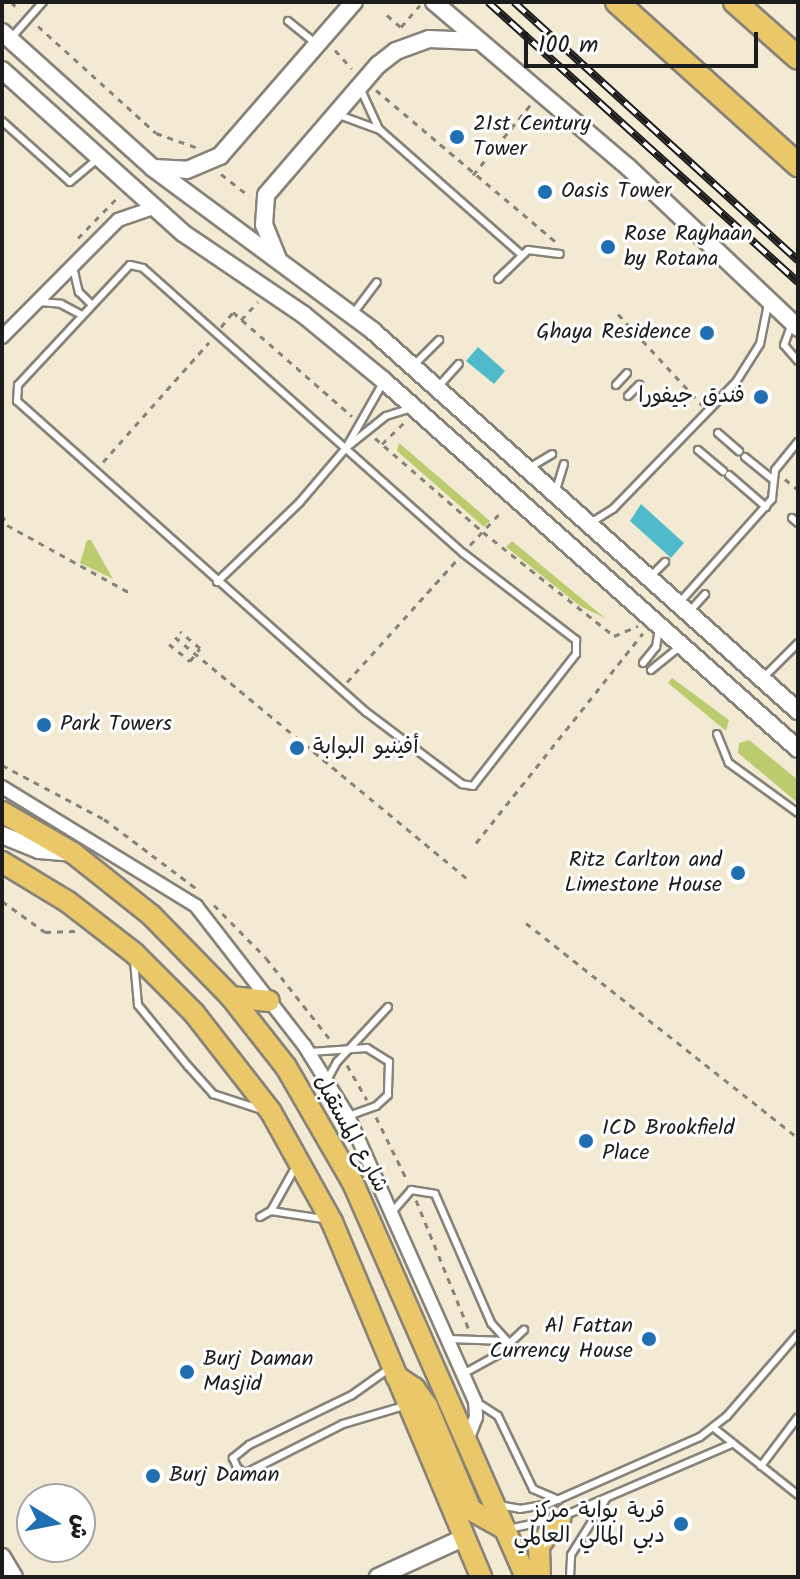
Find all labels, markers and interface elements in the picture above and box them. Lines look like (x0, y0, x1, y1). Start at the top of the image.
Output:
scale bar (528, 16, 762, 66)
text: 100 m (538, 26, 598, 65)
place label: 21st Century Tower (473, 111, 591, 162)
marker: 21st Century Tower (448, 128, 466, 146)
place label: Oasis Tower (561, 179, 671, 205)
marker: Oasis Tower (536, 183, 554, 201)
place label: Rose Rayhaan by Rotana (624, 221, 753, 272)
marker: Rose Rayhaan by Rotana (599, 238, 617, 256)
place label: Ghaya Residence (536, 320, 691, 346)
marker: Ghaya Residence (698, 324, 716, 342)
place label: فندق جيفورا (638, 384, 745, 410)
marker: فندق جيفورا (752, 388, 770, 406)
place label: Park Towers (60, 712, 172, 738)
marker: Park Towers (35, 716, 53, 734)
place label: أفينيو البوابة (313, 735, 419, 761)
marker: أفينيو البوابة (288, 739, 306, 757)
place label: Ritz Carlton and Limestone House (564, 847, 722, 898)
marker: Ritz Carlton and Limestone House (729, 864, 747, 882)
street label: شارع المستقبل (307, 1071, 393, 1197)
place label: ICD Brookfield Place (602, 1115, 734, 1166)
marker: ICD Brookfield Place (577, 1132, 595, 1150)
place label: Al Fattan Currency House (490, 1313, 633, 1364)
marker: Al Fattan Currency House (640, 1330, 658, 1348)
place label: Burj Daman Masjid (203, 1346, 313, 1398)
marker: Burj Daman Masjid (178, 1363, 196, 1381)
place label: Burj Daman (169, 1463, 279, 1489)
marker: Burj Daman (144, 1467, 162, 1485)
north arrow (16, 1483, 96, 1563)
place label: قرية بوابة مركز دبي المالي العالمي (514, 1498, 665, 1550)
text: ش (59, 1512, 97, 1542)
marker: قرية بوابة مركز دبي المالي العالمي (672, 1515, 690, 1533)

